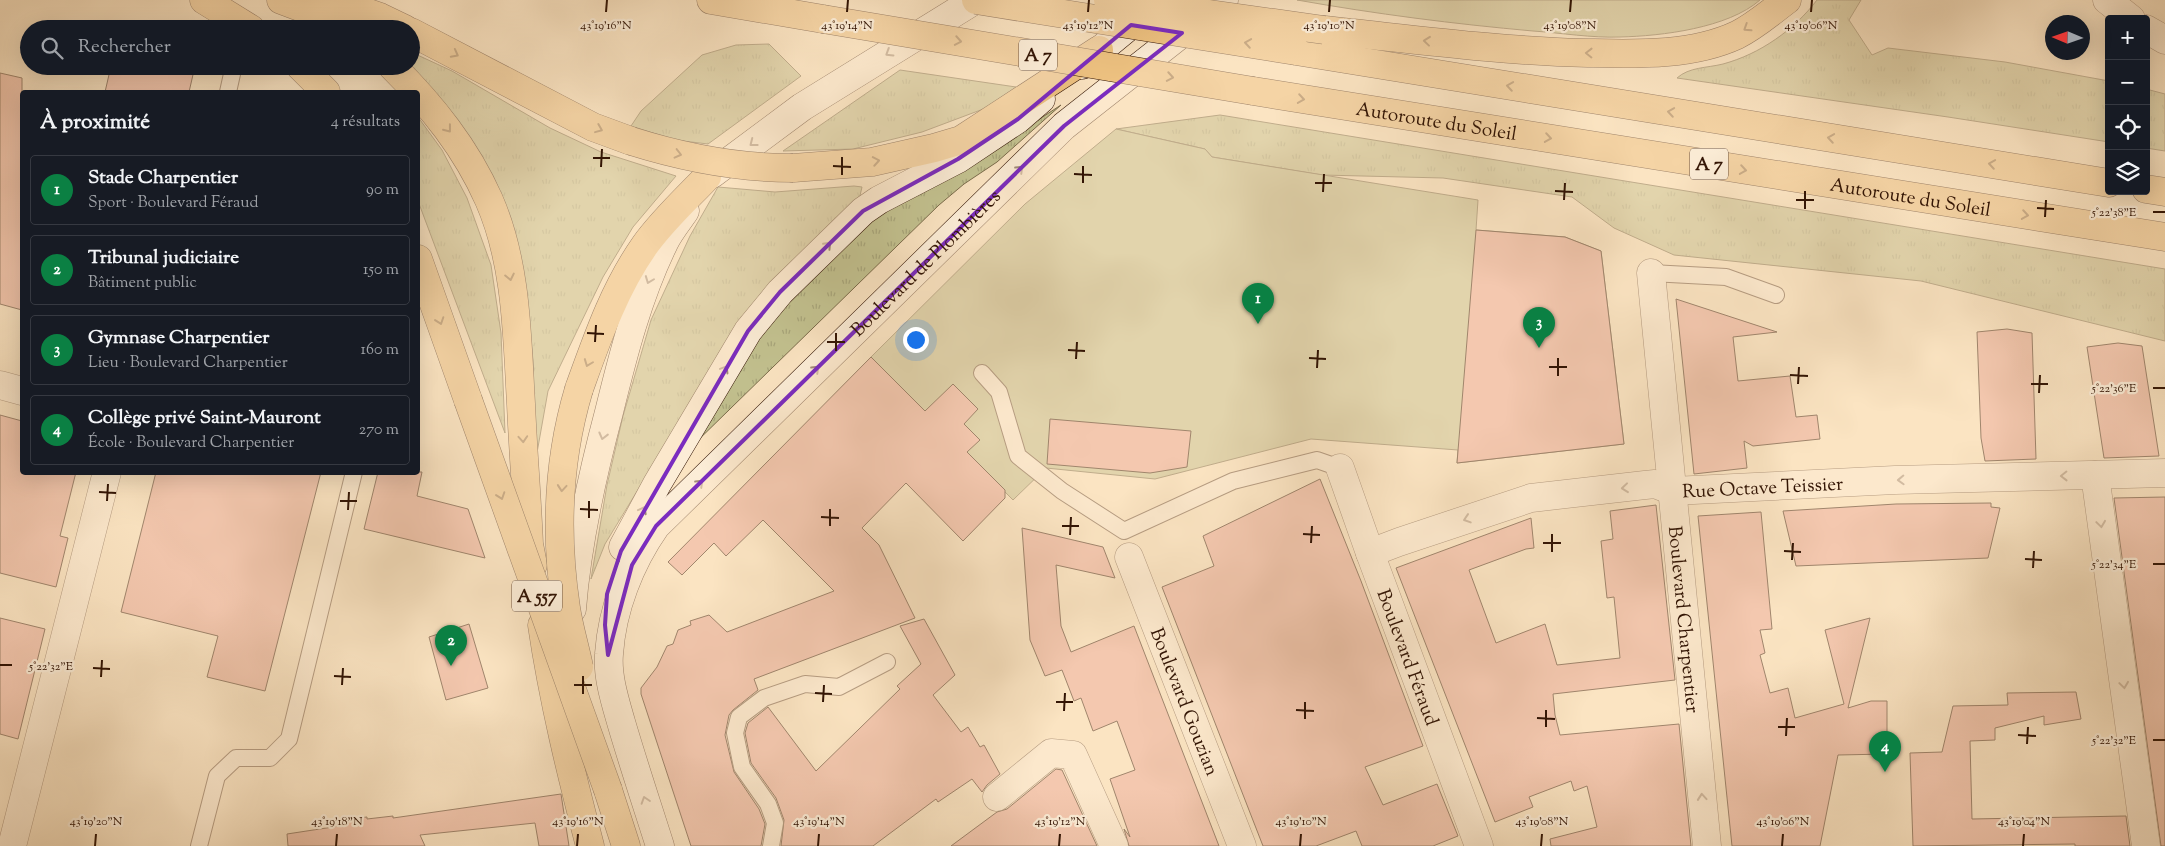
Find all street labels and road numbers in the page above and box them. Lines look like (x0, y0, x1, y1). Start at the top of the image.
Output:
road number: A 7 (1019, 40, 1057, 70)
street label: Autoroute du Soleil (1354, 97, 1519, 149)
road number: A 7 (1690, 148, 1728, 180)
street label: Autoroute du Soleil (1828, 173, 1993, 225)
street label: Boulevard de Plombières (846, 184, 1008, 344)
street label: Rue Octave Teissier (1682, 472, 1844, 507)
street label: Boulevard Charpentier (1660, 525, 1705, 714)
road number: A 557 (512, 580, 562, 612)
street label: Boulevard Féraud (1369, 586, 1444, 730)
street label: Boulevard Gouzian (1142, 624, 1224, 780)

